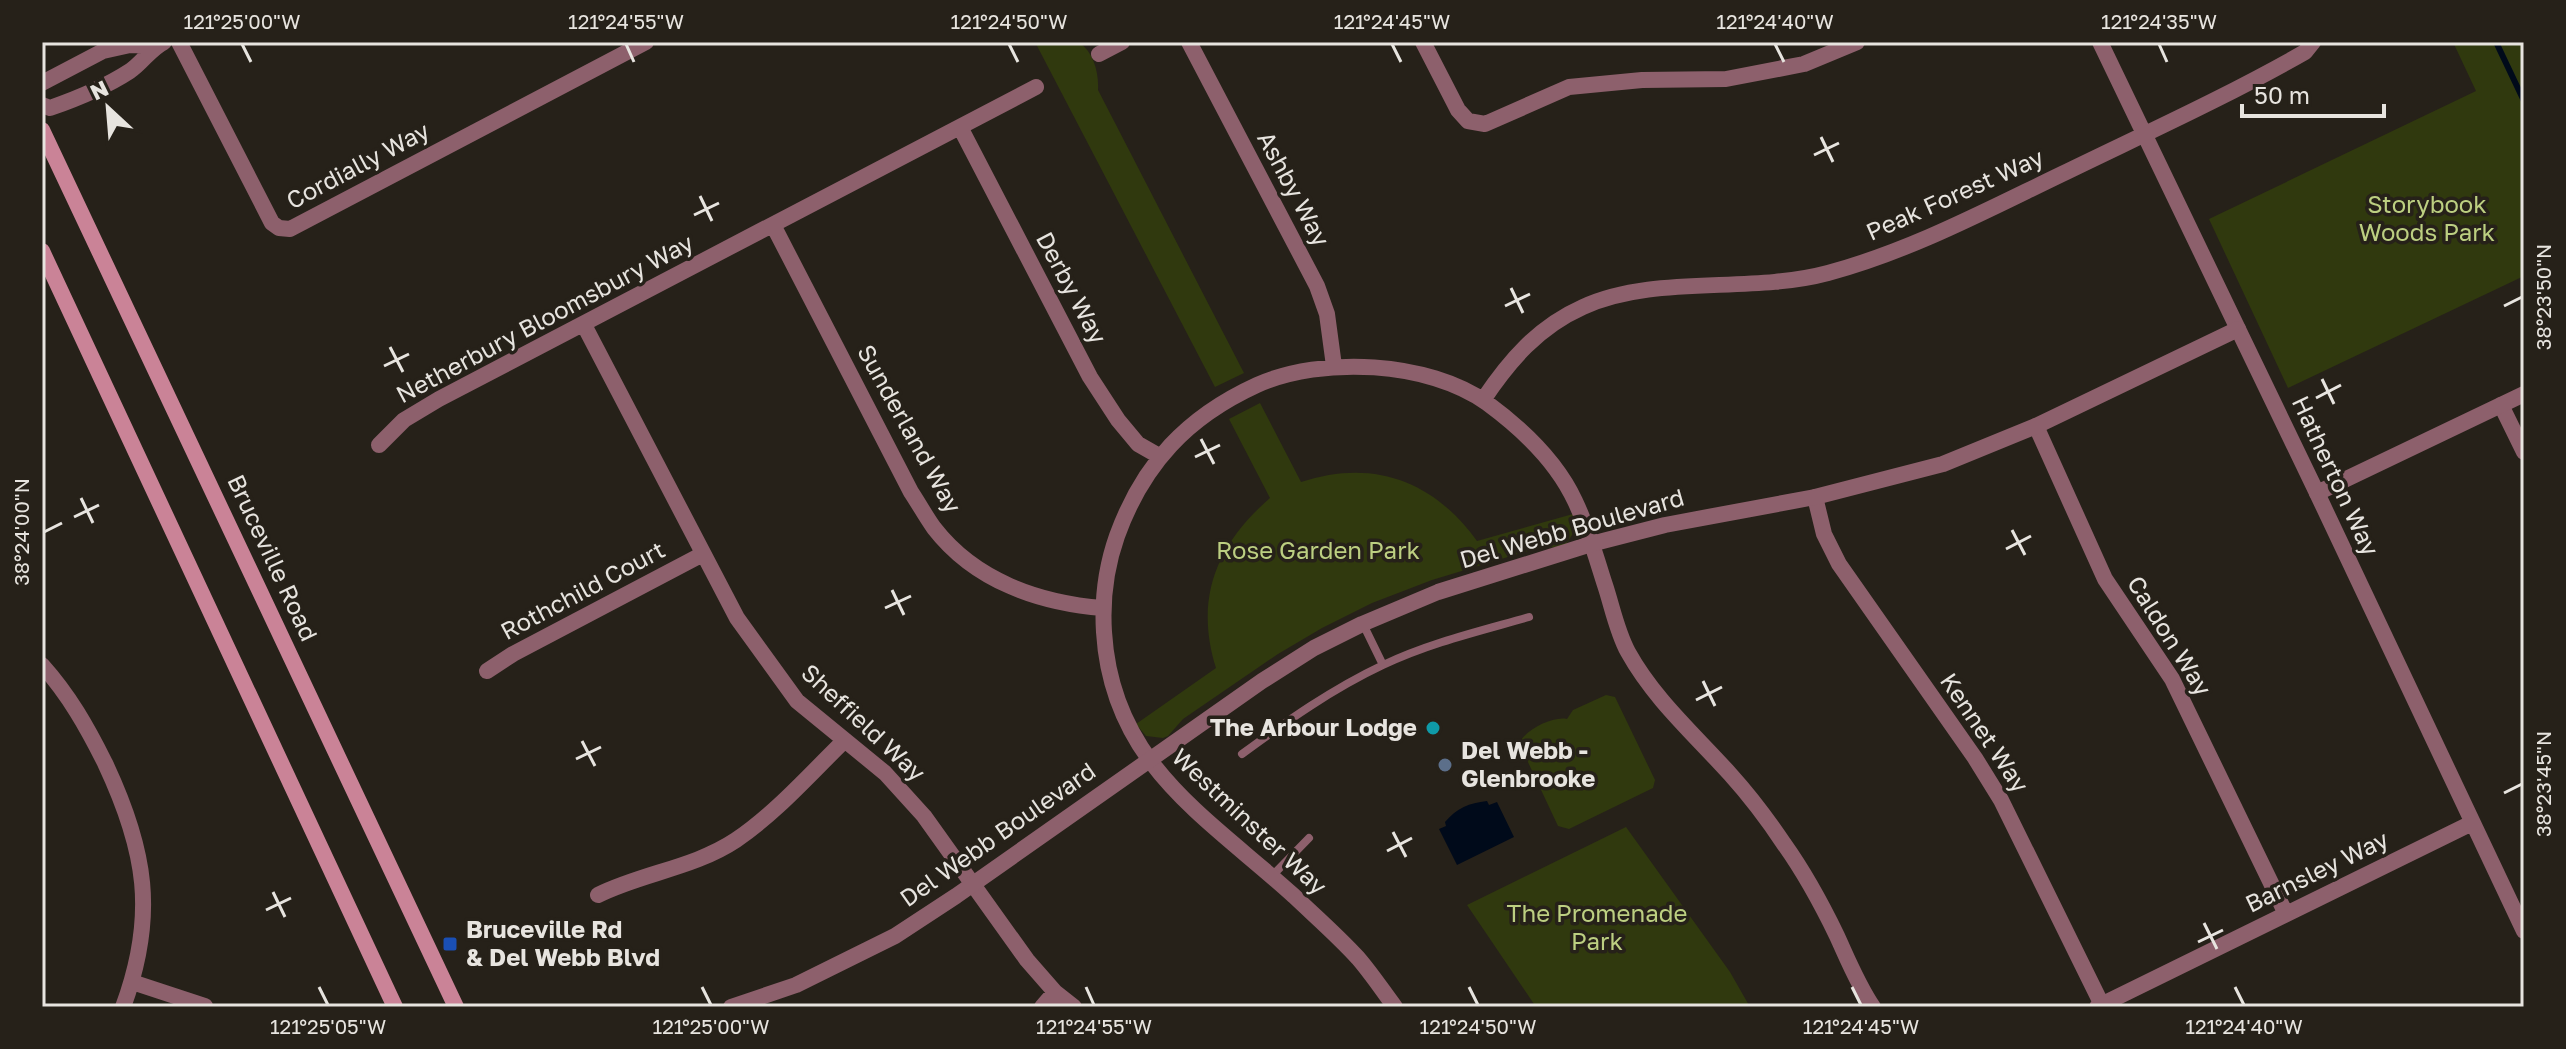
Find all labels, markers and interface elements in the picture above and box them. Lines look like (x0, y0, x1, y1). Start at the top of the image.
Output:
text: 121°25'00"W (184, 9, 301, 33)
text: 121°24'55"W (568, 9, 684, 33)
text: 121°24'50"W (951, 9, 1067, 33)
text: 121°24'45"W (1334, 9, 1450, 33)
text: 121°24'40"W (1716, 9, 1834, 33)
text: 121°24'35"W (2101, 9, 2217, 33)
north arrow (68, 68, 148, 148)
scale bar (2242, 68, 2384, 118)
text: N (86, 74, 112, 105)
text: 50 m (2254, 80, 2310, 109)
street label: Cordially Way (281, 115, 434, 214)
street label: Ashby Way (1252, 126, 1337, 251)
street label: Peak Forest Way (1861, 142, 2047, 246)
park label: Storybook Woods Park (2359, 189, 2495, 246)
street label: Derby Way (1031, 226, 1114, 348)
street label: Netherbury Bloomsbury Way (391, 227, 698, 408)
text: 38°23'50"N (2531, 244, 2555, 350)
street label: Sunderland Way (852, 339, 969, 518)
street label: Hatherton Way (2287, 391, 2386, 560)
street label: Bruceville Road (222, 470, 325, 645)
text: 38°24'00"N (9, 478, 33, 586)
street label: Del Webb Boulevard (1456, 482, 1687, 573)
street label: Rothchild Court (495, 534, 669, 645)
park label: Rose Garden Park (1216, 535, 1420, 564)
street label: Caldon Way (2122, 570, 2219, 700)
street label: Sheffield Way (796, 657, 932, 787)
street label: Kennet Way (1935, 667, 2036, 797)
place label: The Arbour Lodge (1210, 712, 1417, 741)
marker: The Arbour Lodge (1424, 719, 1442, 737)
text: 38°23'45"N (2531, 731, 2555, 837)
place label: Del Webb - Glenbrooke (1461, 735, 1595, 792)
street label: Westminster Way (1167, 742, 1333, 900)
street label: Del Webb Boulevard (894, 755, 1100, 912)
marker: Del Webb - Glenbrooke (1436, 756, 1454, 774)
street label: Barnsley Way (2240, 824, 2393, 918)
park label: The Promenade Park (1507, 898, 1687, 955)
place label: Bruceville Rd & Del Webb Blvd (466, 914, 660, 971)
marker: Bruceville Rd & Del Webb Blvd (441, 935, 459, 953)
text: 121°25'05"W (270, 1014, 386, 1038)
text: 121°25'00"W (653, 1014, 770, 1038)
text: 121°24'55"W (1036, 1014, 1152, 1038)
text: 121°24'50"W (1420, 1014, 1536, 1038)
text: 121°24'45"W (1803, 1014, 1919, 1038)
text: 121°24'40"W (2185, 1014, 2303, 1038)

